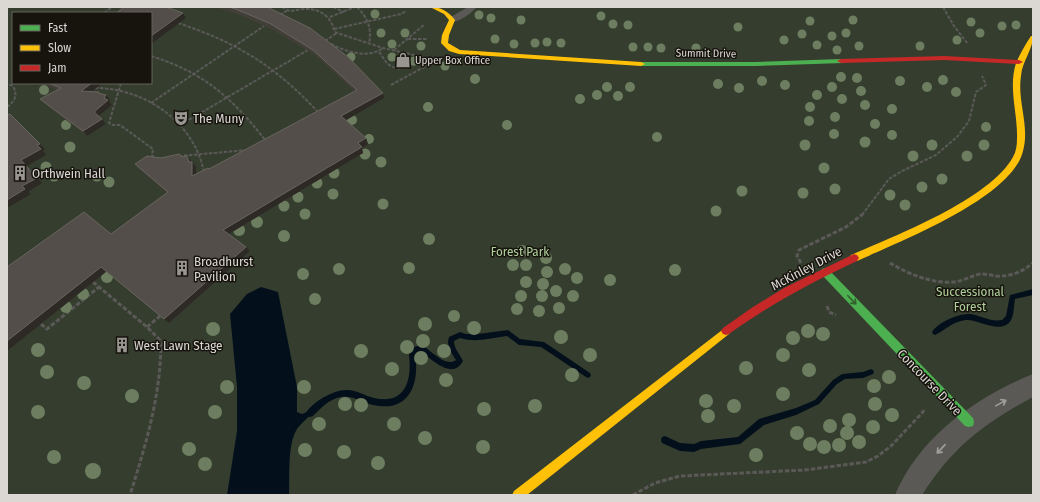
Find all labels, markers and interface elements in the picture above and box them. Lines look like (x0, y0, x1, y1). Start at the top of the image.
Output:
legend (12, 12, 152, 84)
text: Fast (48, 21, 67, 35)
text: Slow (48, 41, 71, 55)
street label: Summit Drive (676, 46, 736, 61)
shop icon: Upper Box Office (394, 51, 412, 69)
place label: Upper Box Office (415, 54, 490, 67)
text: Jam (48, 61, 66, 75)
theatre icon: The Muny (172, 109, 190, 127)
place label: The Muny (193, 111, 244, 126)
building icon: Orthwein Hall (11, 164, 29, 182)
place label: Orthwein Hall (32, 166, 105, 181)
park label: Forest Park (491, 244, 550, 259)
street label: McKinley Drive (768, 244, 844, 293)
place label: Broadhurst Pavilion (194, 254, 254, 284)
building icon: Broadhurst Pavilion (173, 259, 191, 277)
park label: Successional Forest (936, 284, 1005, 314)
one-way arrow (847, 295, 857, 305)
building icon: West Lawn Stage (113, 336, 131, 354)
place label: West Lawn Stage (134, 338, 222, 353)
street label: Concourse Drive (894, 346, 965, 418)
one-way arrow (994, 398, 1006, 406)
one-way arrow (936, 444, 945, 454)

